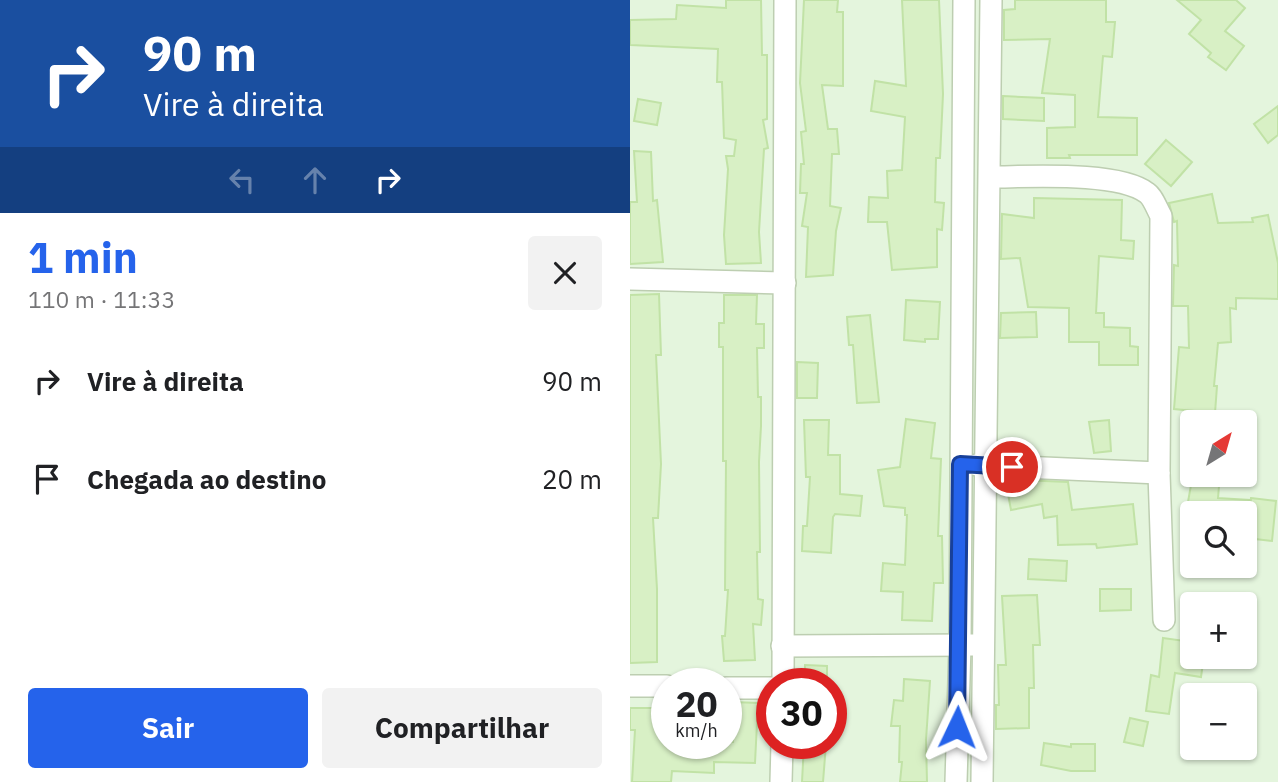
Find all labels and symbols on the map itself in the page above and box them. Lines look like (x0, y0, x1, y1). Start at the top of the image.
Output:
north arrow (1180, 410, 1256, 486)
pin (982, 437, 1042, 497)
speed limit sign: 30 (756, 668, 847, 759)
position arrow (920, 690, 994, 764)

